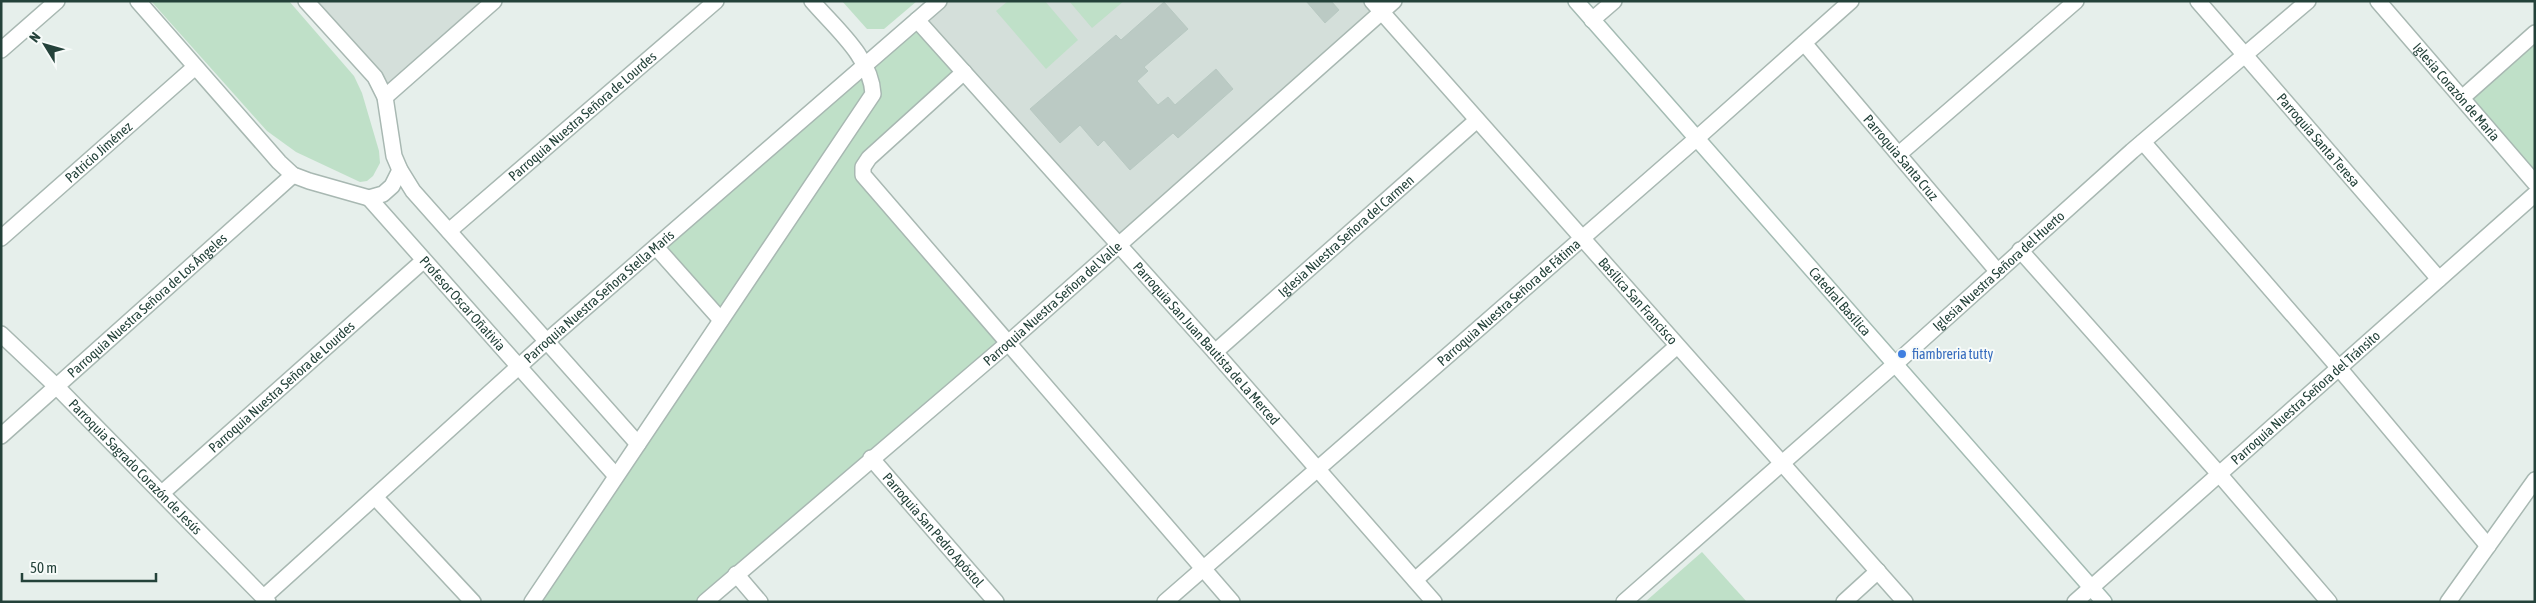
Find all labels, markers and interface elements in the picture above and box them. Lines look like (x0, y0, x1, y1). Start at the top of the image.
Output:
north arrow (20, 20, 70, 70)
text: N (26, 29, 43, 45)
street label: Iglesia Corazón de María (2410, 40, 2503, 144)
street label: Parroquia Nuestra Señora de Lourdes (505, 48, 659, 184)
street label: Parroquia Santa Teresa (2274, 90, 2363, 190)
street label: Parroquia Santa Cruz (1860, 111, 1942, 203)
street label: Patricio Jiménez (62, 118, 135, 186)
street label: Iglesia Nuestra Señora del Carmen (1275, 172, 1417, 300)
street label: Iglesia Nuestra Señora del Huerto (1930, 208, 2068, 334)
street label: Parroquia Nuestra Señora Stella Maris (520, 227, 677, 366)
street label: Parroquia Nuestra Señora de Los Ángeles (64, 230, 230, 381)
street label: Parroquia Nuestra Señora de Fátima (1434, 236, 1583, 369)
street label: Parroquia Nuestra Señora del Valle (980, 238, 1125, 369)
street label: Profesor Oscar Oñativia (417, 253, 509, 354)
street label: Basílica San Francisco (1595, 254, 1681, 348)
street label: Parroquia San Juan Bautista de La Merced (1130, 259, 1283, 428)
street label: Catedral Basílica (1806, 264, 1874, 339)
street label: Parroquia Nuestra Señora de Lourdes (205, 318, 358, 456)
street label: Parroquia Nuestra Señora del Tránsito (2228, 327, 2383, 468)
place label: fiambreria tutty (1912, 346, 1993, 362)
marker: fiambreria tutty (1896, 348, 1908, 360)
street label: Parroquia Sagrado Corazón de Jesús (66, 396, 205, 538)
street label: Parroquia San Pedro Apóstol (879, 469, 987, 590)
scale bar (22, 550, 156, 582)
text: 50 m (30, 559, 57, 576)

